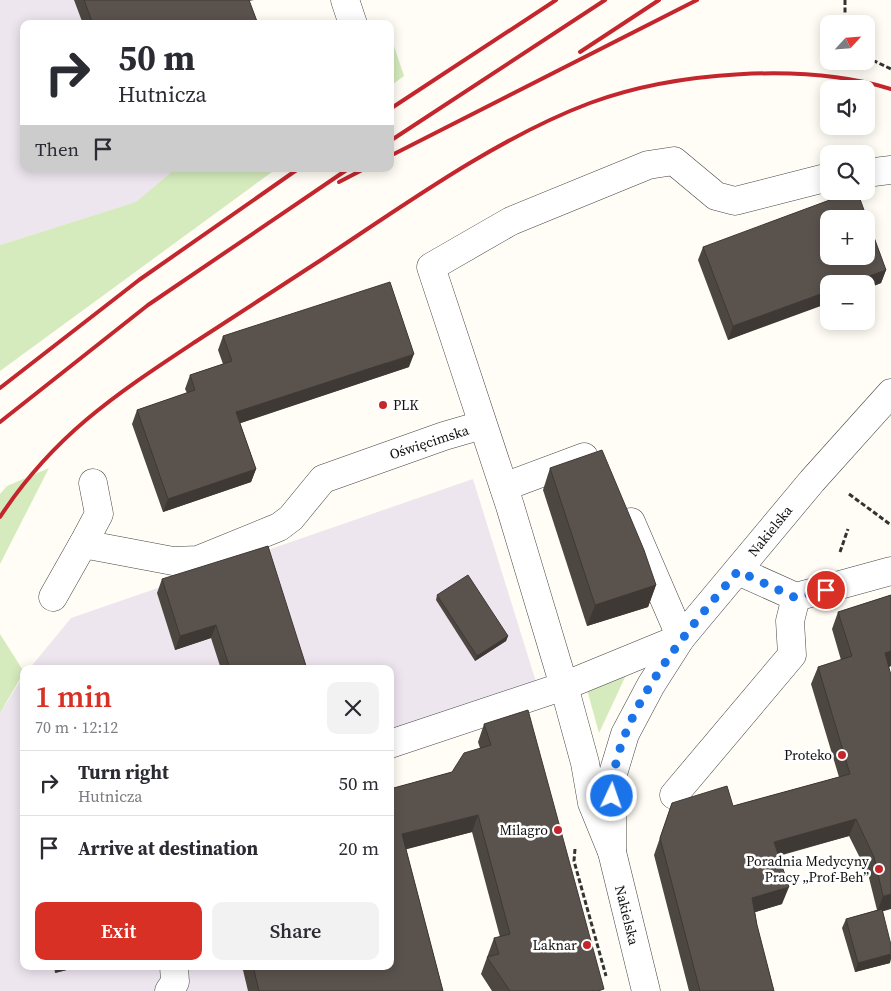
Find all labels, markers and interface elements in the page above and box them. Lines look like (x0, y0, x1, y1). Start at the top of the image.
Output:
north arrow (820, 15, 875, 70)
map controls (820, 15, 875, 330)
text: 50 m (118, 34, 195, 82)
icon: right (35, 40, 100, 105)
text: Hutnicza (118, 79, 207, 109)
button: sound (820, 80, 875, 135)
icon: arrive (89, 135, 117, 163)
text: Then (35, 136, 79, 162)
button: search (820, 145, 875, 200)
button: + (820, 210, 875, 265)
button: − (820, 275, 875, 330)
place label: PLK (393, 395, 419, 415)
marker: PLK (377, 399, 389, 411)
street label: Oświęcimska (387, 420, 472, 464)
street label: Nakielska (743, 500, 798, 561)
pin (805, 569, 847, 611)
icon: arrive (812, 576, 840, 604)
text: 1 min (35, 676, 112, 717)
button: close (327, 682, 379, 734)
text: 70 m · 12:12 (35, 716, 118, 738)
place label: Proteko (784, 745, 832, 765)
marker: Proteko (836, 749, 848, 761)
text: Turn right (78, 759, 169, 785)
icon: right (35, 769, 63, 797)
position arrow (585, 769, 637, 821)
text: 50 m (338, 770, 379, 796)
text: Hutnicza (78, 785, 143, 807)
place label: Milagro (499, 820, 548, 840)
marker: Milagro (552, 824, 564, 836)
icon: arrive (35, 834, 63, 862)
text: Arrive at destination (78, 835, 258, 861)
text: 20 m (338, 835, 379, 861)
place label: Poradnia Medycyny Pracy „Prof-Beh” (746, 851, 870, 887)
marker: Poradnia Medycyny Pracy „Prof-Beh” (873, 863, 885, 875)
street label: Nakielska (610, 883, 644, 948)
button: Exit (35, 902, 202, 960)
button: Share (212, 902, 379, 960)
place label: Laknar (532, 935, 577, 955)
marker: Laknar (581, 939, 593, 951)

